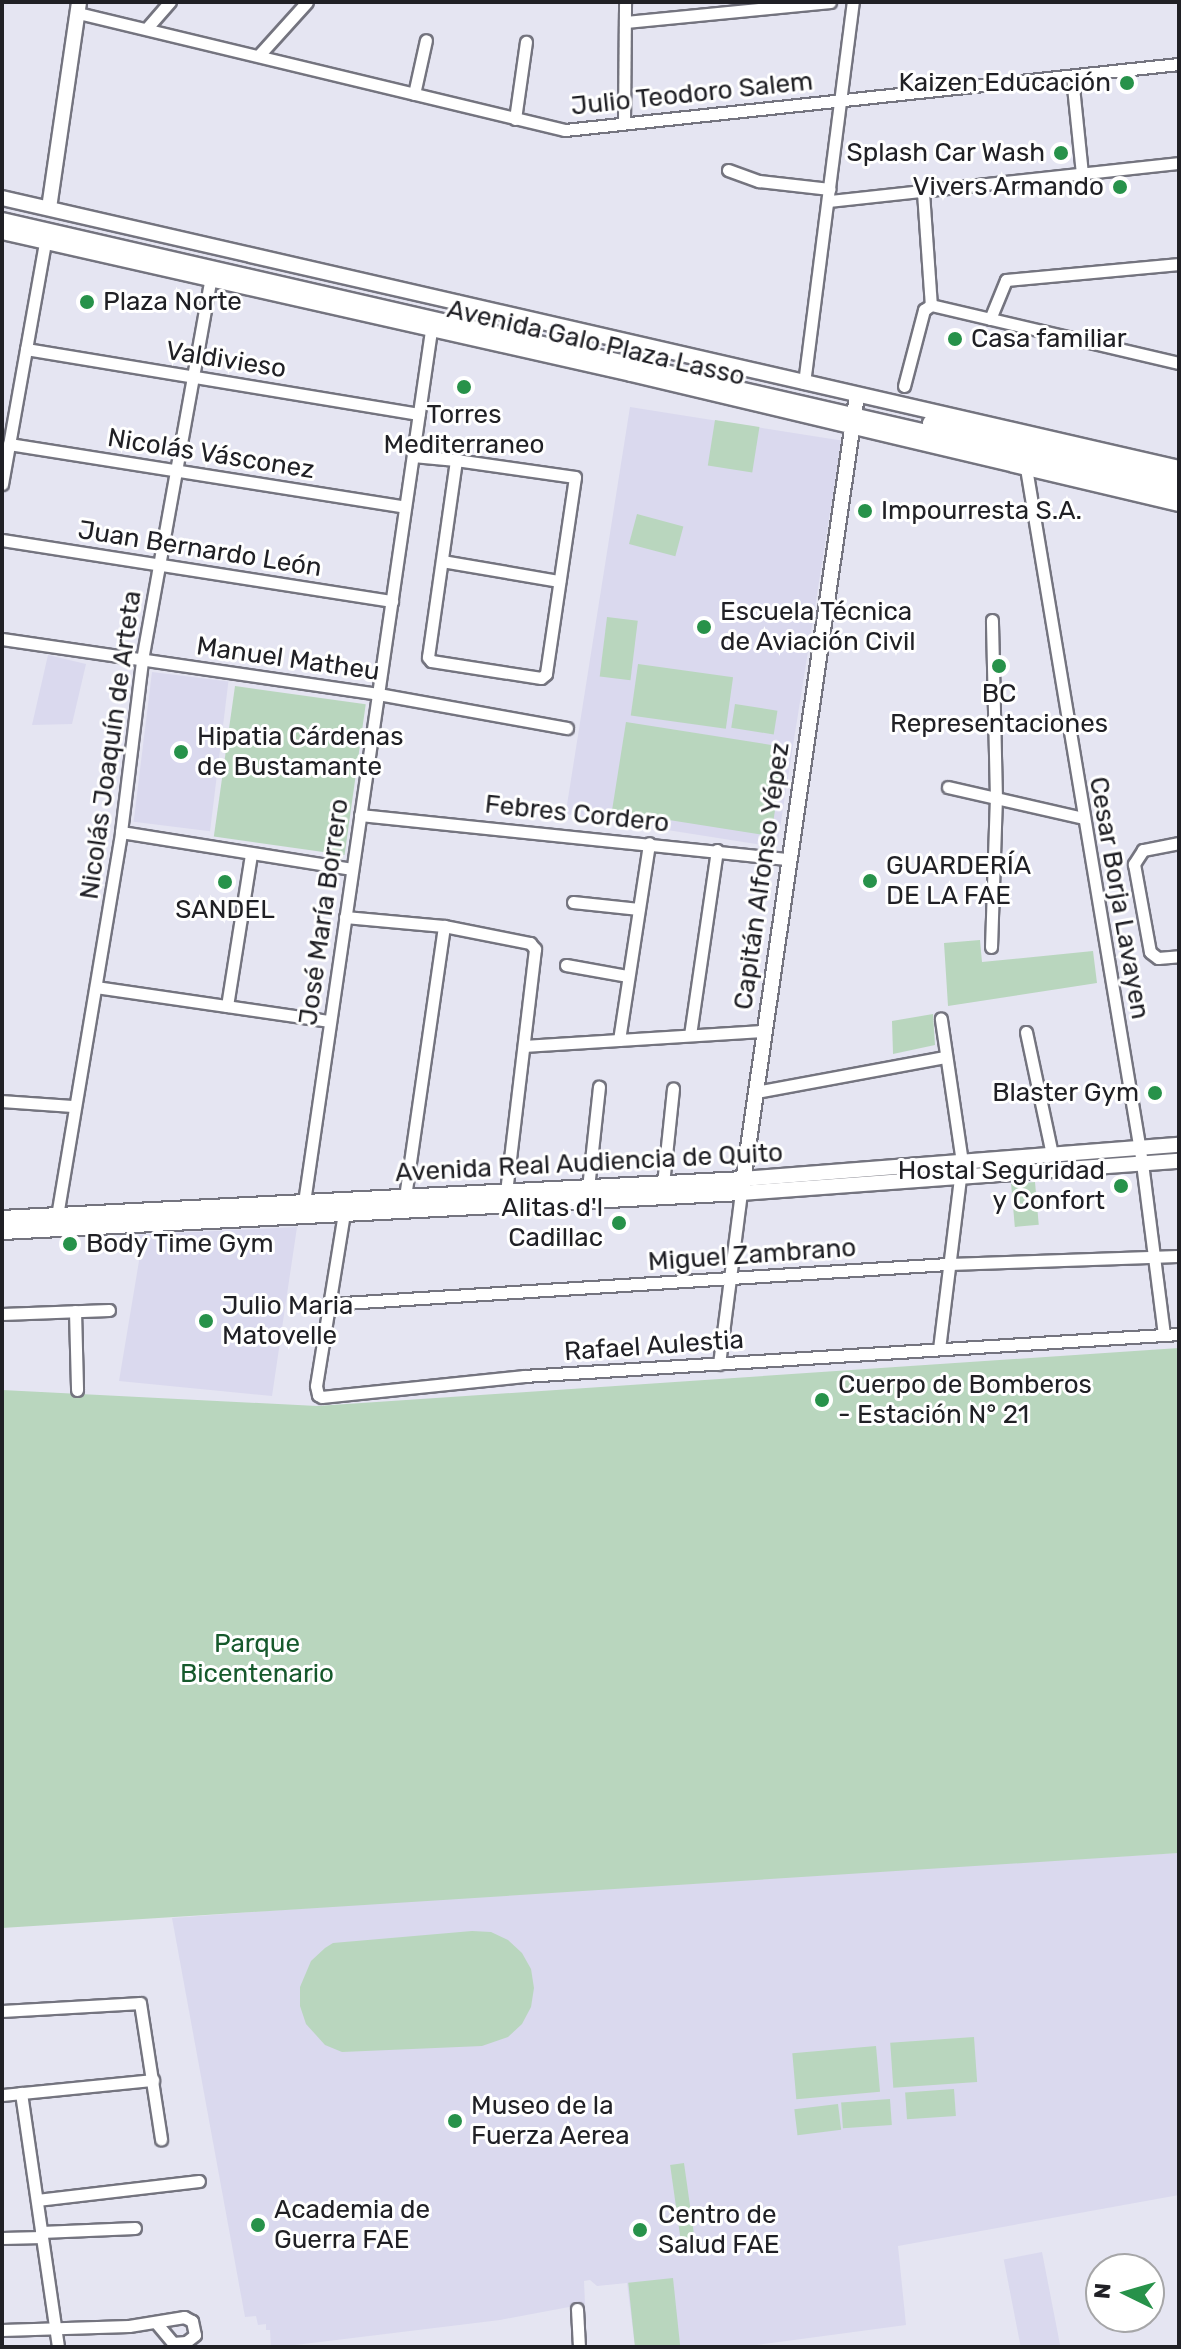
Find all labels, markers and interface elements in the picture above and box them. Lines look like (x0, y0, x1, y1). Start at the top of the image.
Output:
street label: Julio Teodoro Salem (569, 66, 815, 122)
place label: Kaizen Educación (898, 67, 1111, 99)
marker: Kaizen Educación (1118, 74, 1136, 92)
place label: Splash Car Wash (846, 137, 1045, 169)
marker: Splash Car Wash (1052, 144, 1070, 162)
place label: Vivers Armando (912, 171, 1104, 203)
marker: Vivers Armando (1111, 178, 1129, 196)
place label: Plaza Norte (103, 286, 242, 318)
marker: Plaza Norte (78, 293, 96, 311)
street label: Avenida Galo Plaza Lasso (444, 294, 748, 392)
place label: Casa familiar (971, 323, 1127, 355)
marker: Casa familiar (946, 330, 964, 348)
street label: Valdivieso (164, 335, 288, 385)
marker: Torres Mediterraneo (455, 378, 473, 396)
place label: Torres Mediterraneo (384, 399, 544, 460)
street label: Nicolás Vásconez (105, 422, 317, 486)
place label: Impourresta S.A. (881, 495, 1082, 527)
marker: Impourresta S.A. (856, 502, 874, 520)
street label: Juan Bernardo León (76, 514, 324, 584)
street label: Nicolás Joaquín de Arteta (74, 588, 148, 902)
place label: Escuela Técnica de Aviación Civil (720, 596, 916, 658)
marker: Escuela Técnica de Aviación Civil (695, 618, 713, 636)
street label: Manuel Matheu (194, 631, 382, 687)
marker: BC Representaciones (990, 657, 1008, 675)
place label: BC Representaciones (890, 678, 1108, 740)
place label: Hipatia Cárdenas de Bustamante (197, 721, 403, 782)
street label: Capitán Alfonso Yépez (728, 740, 796, 1012)
marker: Hipatia Cárdenas de Bustamante (172, 743, 190, 761)
street label: Cesar Borja Lavayen (1082, 774, 1156, 1022)
street label: Febres Cordero (483, 789, 671, 839)
street label: José María Borrero (293, 797, 355, 1027)
place label: GUARDERÍA DE LA FAE (886, 850, 1031, 912)
marker: GUARDERÍA DE LA FAE (861, 872, 879, 890)
marker: SANDEL (216, 873, 234, 891)
place label: SANDEL (175, 894, 275, 926)
place label: Blaster Gym (992, 1077, 1139, 1109)
marker: Blaster Gym (1146, 1084, 1164, 1102)
street label: Avenida Real Audiencia de Quito (394, 1137, 784, 1189)
place label: Hostal Seguridad y Confort (898, 1155, 1105, 1216)
marker: Hostal Seguridad y Confort (1112, 1177, 1130, 1195)
place label: Alitas d'l Cadillac (501, 1192, 603, 1254)
marker: Alitas d'l Cadillac (610, 1214, 628, 1232)
place label: Body Time Gym (86, 1228, 275, 1260)
street label: Miguel Zambrano (647, 1232, 857, 1278)
marker: Body Time Gym (61, 1235, 79, 1253)
place label: Julio Maria Matovelle (222, 1290, 353, 1352)
marker: Julio Maria Matovelle (197, 1312, 215, 1330)
street label: Rafael Aulestia (563, 1324, 745, 1368)
place label: Cuerpo de Bomberos - Estación N° 21 (838, 1369, 1092, 1430)
marker: Cuerpo de Bomberos - Estación N° 21 (813, 1391, 831, 1409)
park label: Parque Bicentenario (180, 1628, 334, 1690)
place label: Museo de la Fuerza Aerea (471, 2090, 630, 2152)
marker: Museo de la Fuerza Aerea (446, 2112, 464, 2130)
place label: Academia de Guerra FAE (274, 2194, 430, 2256)
place label: Centro de Salud FAE (658, 2199, 780, 2260)
marker: Academia de Guerra FAE (249, 2216, 267, 2234)
marker: Centro de Salud FAE (629, 2219, 651, 2241)
north arrow (1085, 2253, 1165, 2333)
text: N (1088, 2282, 1117, 2300)

